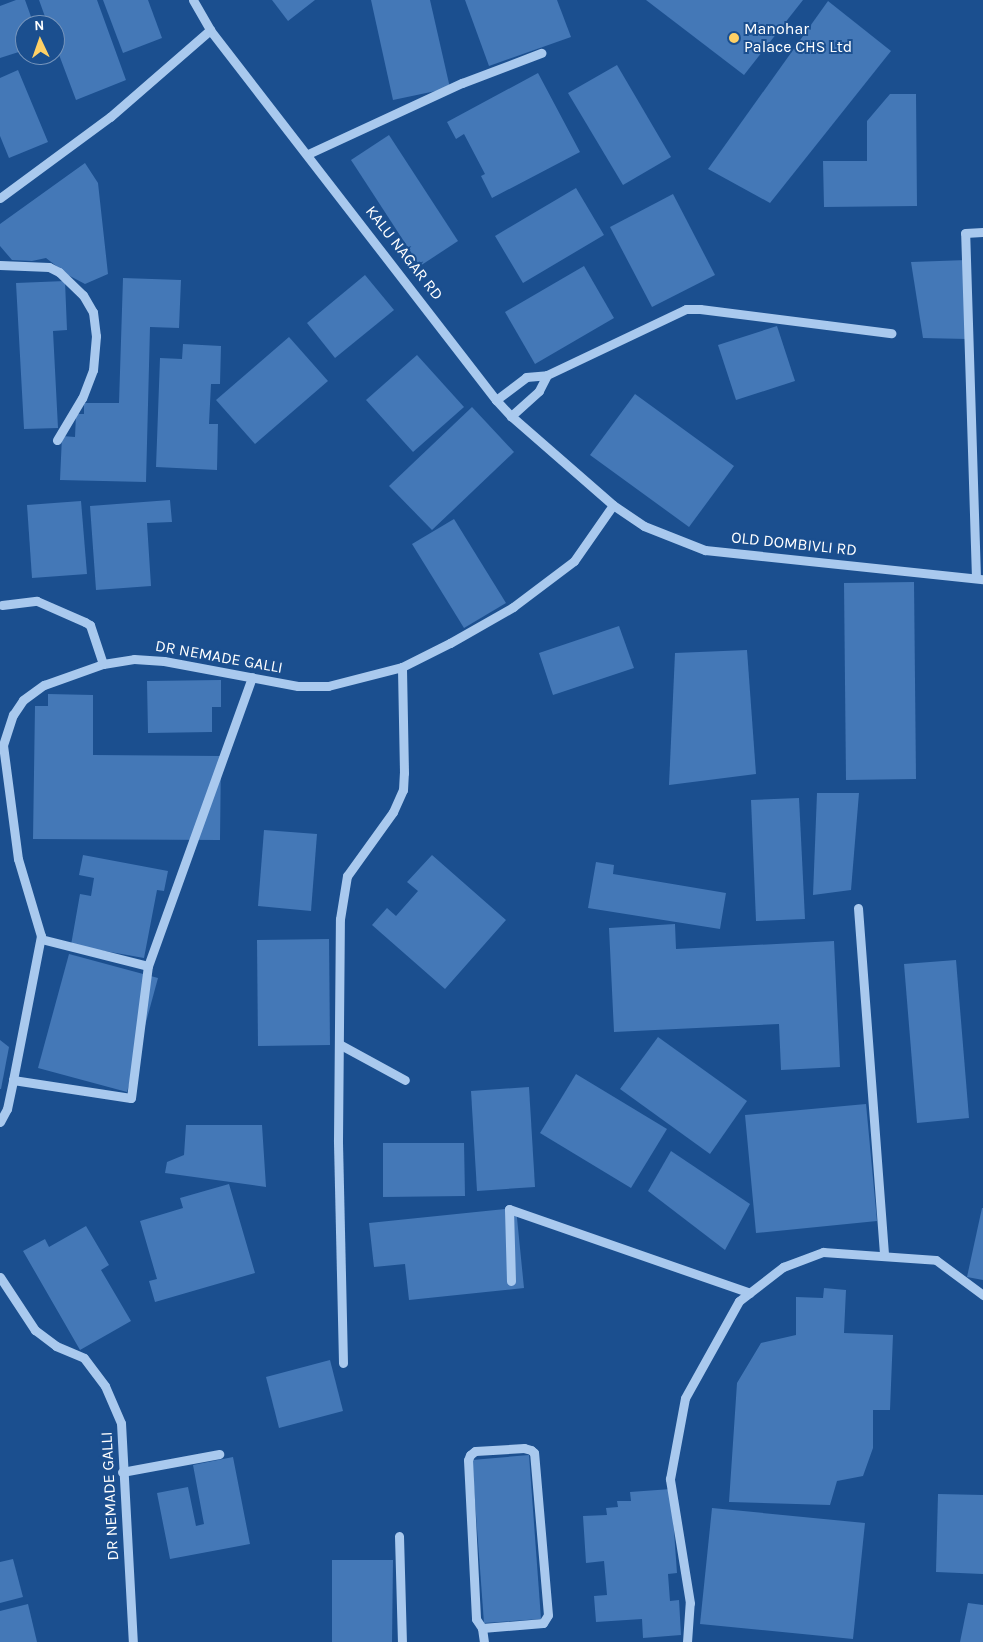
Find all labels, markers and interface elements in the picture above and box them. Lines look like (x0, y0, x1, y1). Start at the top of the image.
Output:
north arrow (15, 15, 65, 65)
text: N (34, 17, 45, 34)
place label: Manohar Palace CHS Ltd (744, 19, 852, 57)
marker: Manohar Palace CHS Ltd (728, 32, 740, 44)
street label: KALU NAGAR RD (361, 202, 447, 304)
street label: OLD DOMBIVLI RD (730, 528, 858, 560)
street label: DR NEMADE GALLI (154, 636, 284, 678)
street label: DR NEMADE GALLI (97, 1431, 123, 1561)

